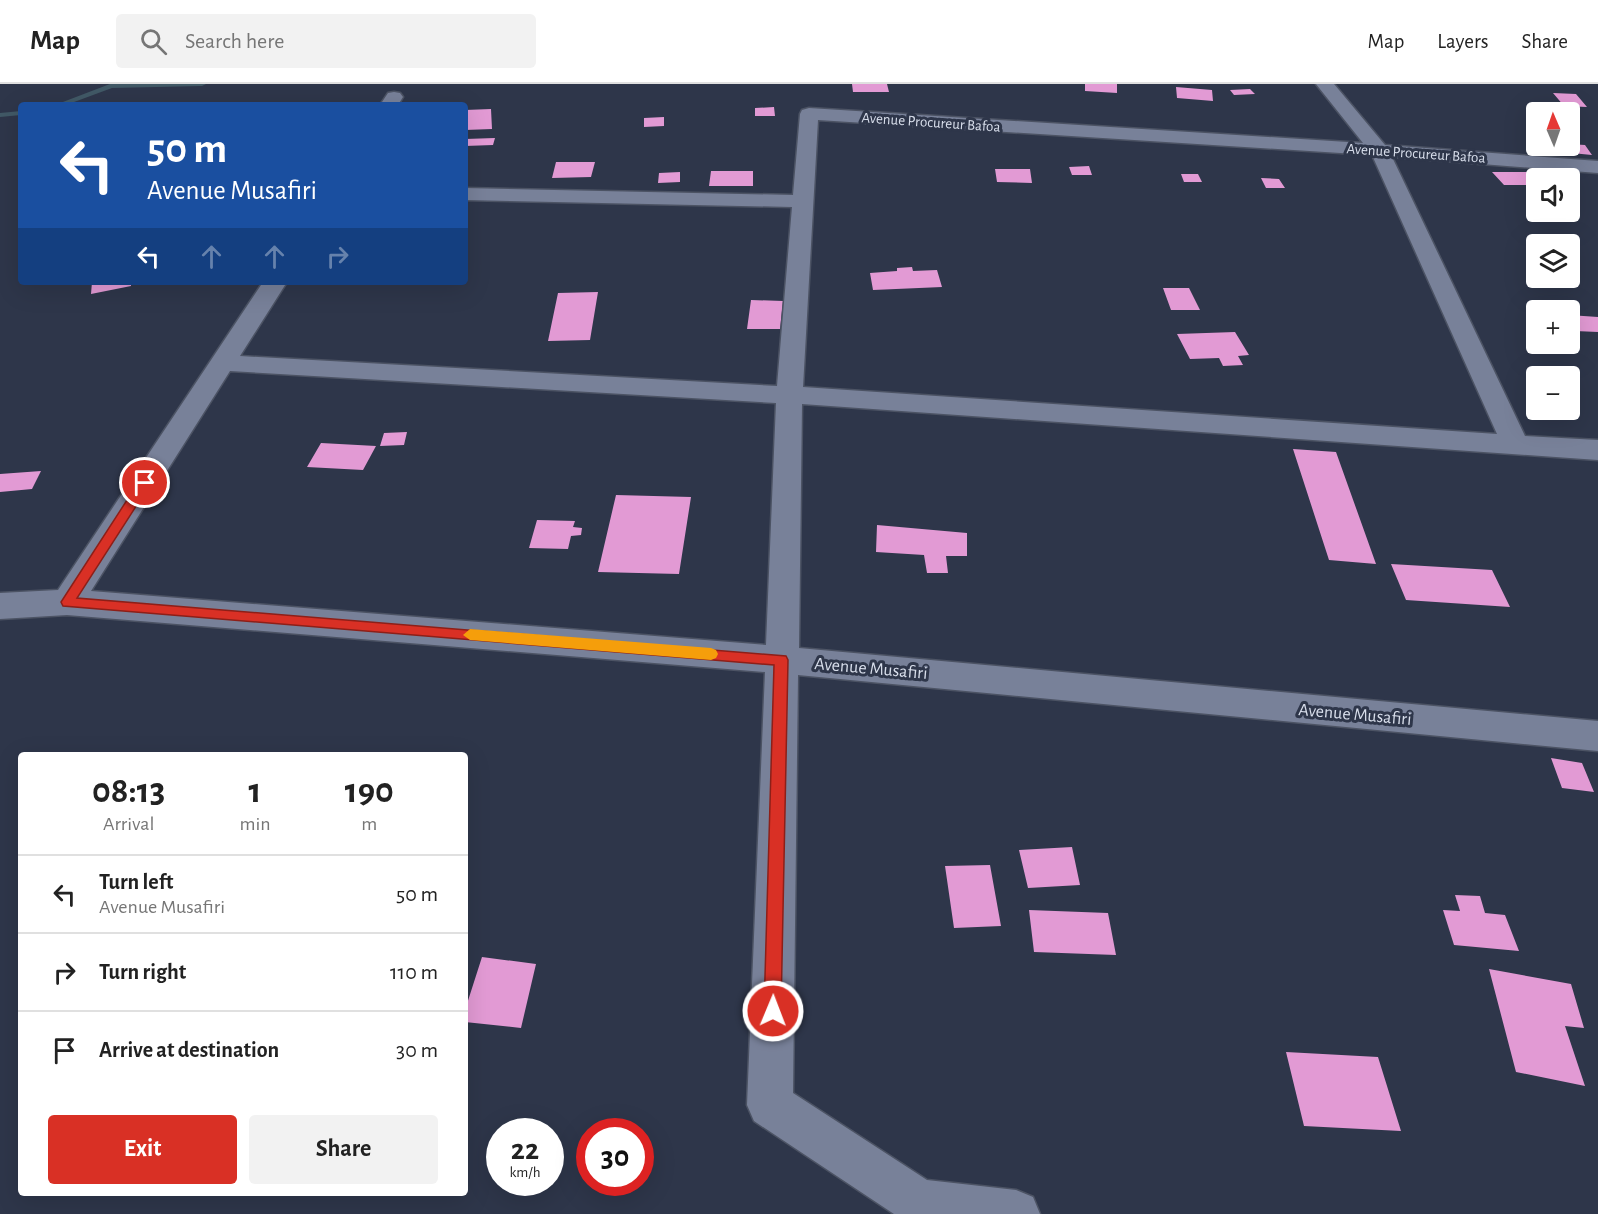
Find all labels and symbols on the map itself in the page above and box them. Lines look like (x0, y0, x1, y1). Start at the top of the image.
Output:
north arrow (1526, 102, 1580, 156)
street label: Avenue Procureur Bafoa (861, 110, 1001, 135)
street label: Avenue Procureur Bafoa (1346, 141, 1486, 166)
pin (119, 457, 170, 508)
street label: Avenue Musafiri (814, 655, 928, 683)
street label: Avenue Musafiri (1298, 701, 1412, 729)
position arrow (741, 979, 805, 1043)
speed limit sign: 30 (576, 1118, 654, 1196)

